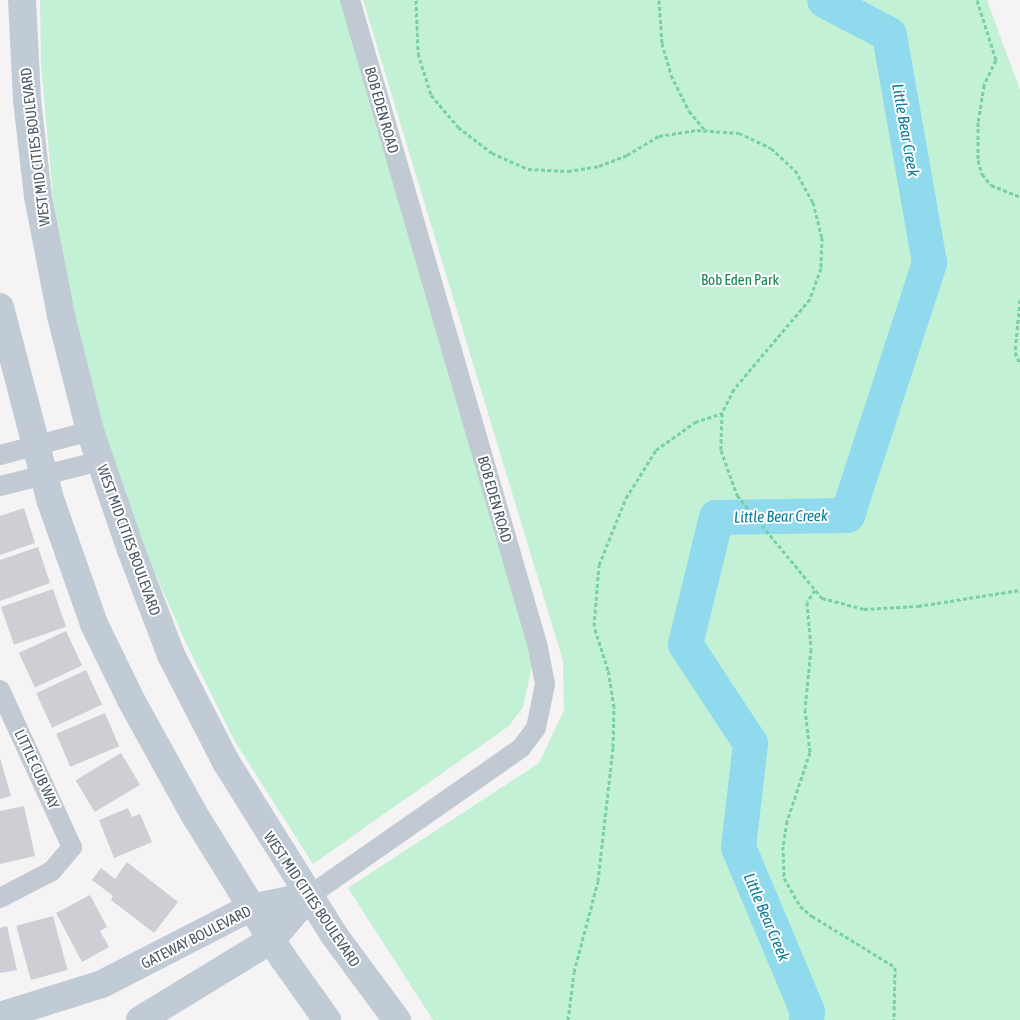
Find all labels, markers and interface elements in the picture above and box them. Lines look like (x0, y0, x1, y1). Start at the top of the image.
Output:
street label: BOB EDEN ROAD (361, 65, 403, 155)
street label: WEST MID CITIES BOULEVARD (16, 67, 54, 227)
water label: Little Bear Creek (888, 82, 924, 178)
park label: Bob Eden Park (701, 271, 779, 289)
street label: BOB EDEN ROAD (474, 454, 516, 544)
street label: WEST MID CITIES BOULEVARD (93, 462, 165, 618)
water label: Little Bear Creek (734, 506, 828, 526)
street label: LITTLE CUB WAY (11, 726, 63, 812)
street label: WEST MID CITIES BOULEVARD (260, 828, 364, 970)
water label: Little Bear Creek (740, 870, 794, 964)
street label: GATEWAY BOULEVARD (138, 902, 254, 972)

